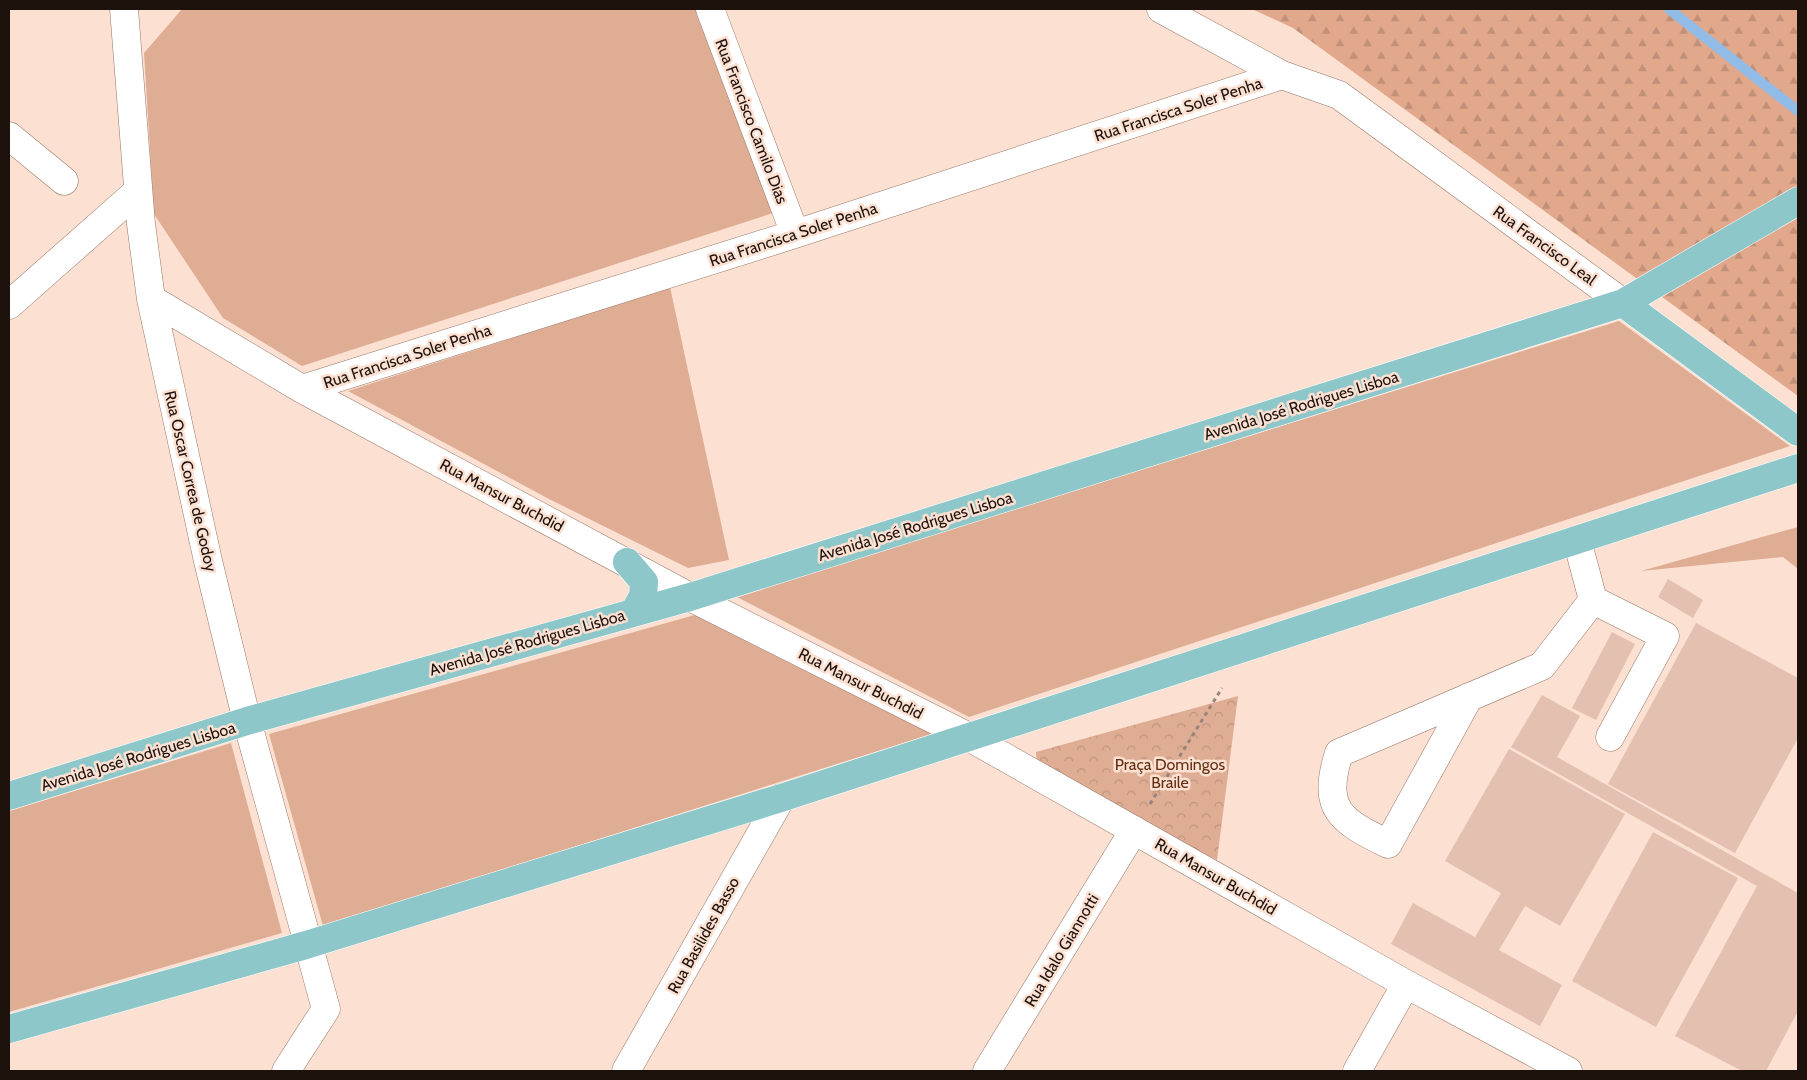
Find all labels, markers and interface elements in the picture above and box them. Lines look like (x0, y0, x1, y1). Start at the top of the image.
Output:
street label: Rua Francisco Camilo Dias (711, 36, 792, 207)
street label: Rua Francisca Soler Penha (1092, 73, 1265, 146)
street label: Rua Francisca Soler Penha (707, 198, 880, 271)
street label: Rua Francisco Leal (1490, 202, 1600, 289)
street label: Rua Francisca Soler Penha (321, 320, 494, 393)
street label: Avenida José Rodrigues Lisboa (1202, 367, 1401, 444)
street label: Rua Oscar Correa de Godoy (160, 389, 221, 573)
street label: Rua Mansur Buchdid (437, 455, 567, 536)
street label: Avenida José Rodrigues Lisboa (816, 488, 1015, 565)
street label: Avenida José Rodrigues Lisboa (427, 605, 627, 680)
street label: Rua Mansur Buchdid (795, 644, 926, 723)
street label: Avenida José Rodrigues Lisboa (39, 718, 238, 795)
park label: Praça Domingos Braile (1115, 755, 1226, 792)
street label: Rua Mansur Buchdid (1152, 834, 1280, 919)
street label: Rua Basilides Basso (664, 874, 743, 997)
street label: Rua Idalo Giannotti (1020, 890, 1103, 1010)

